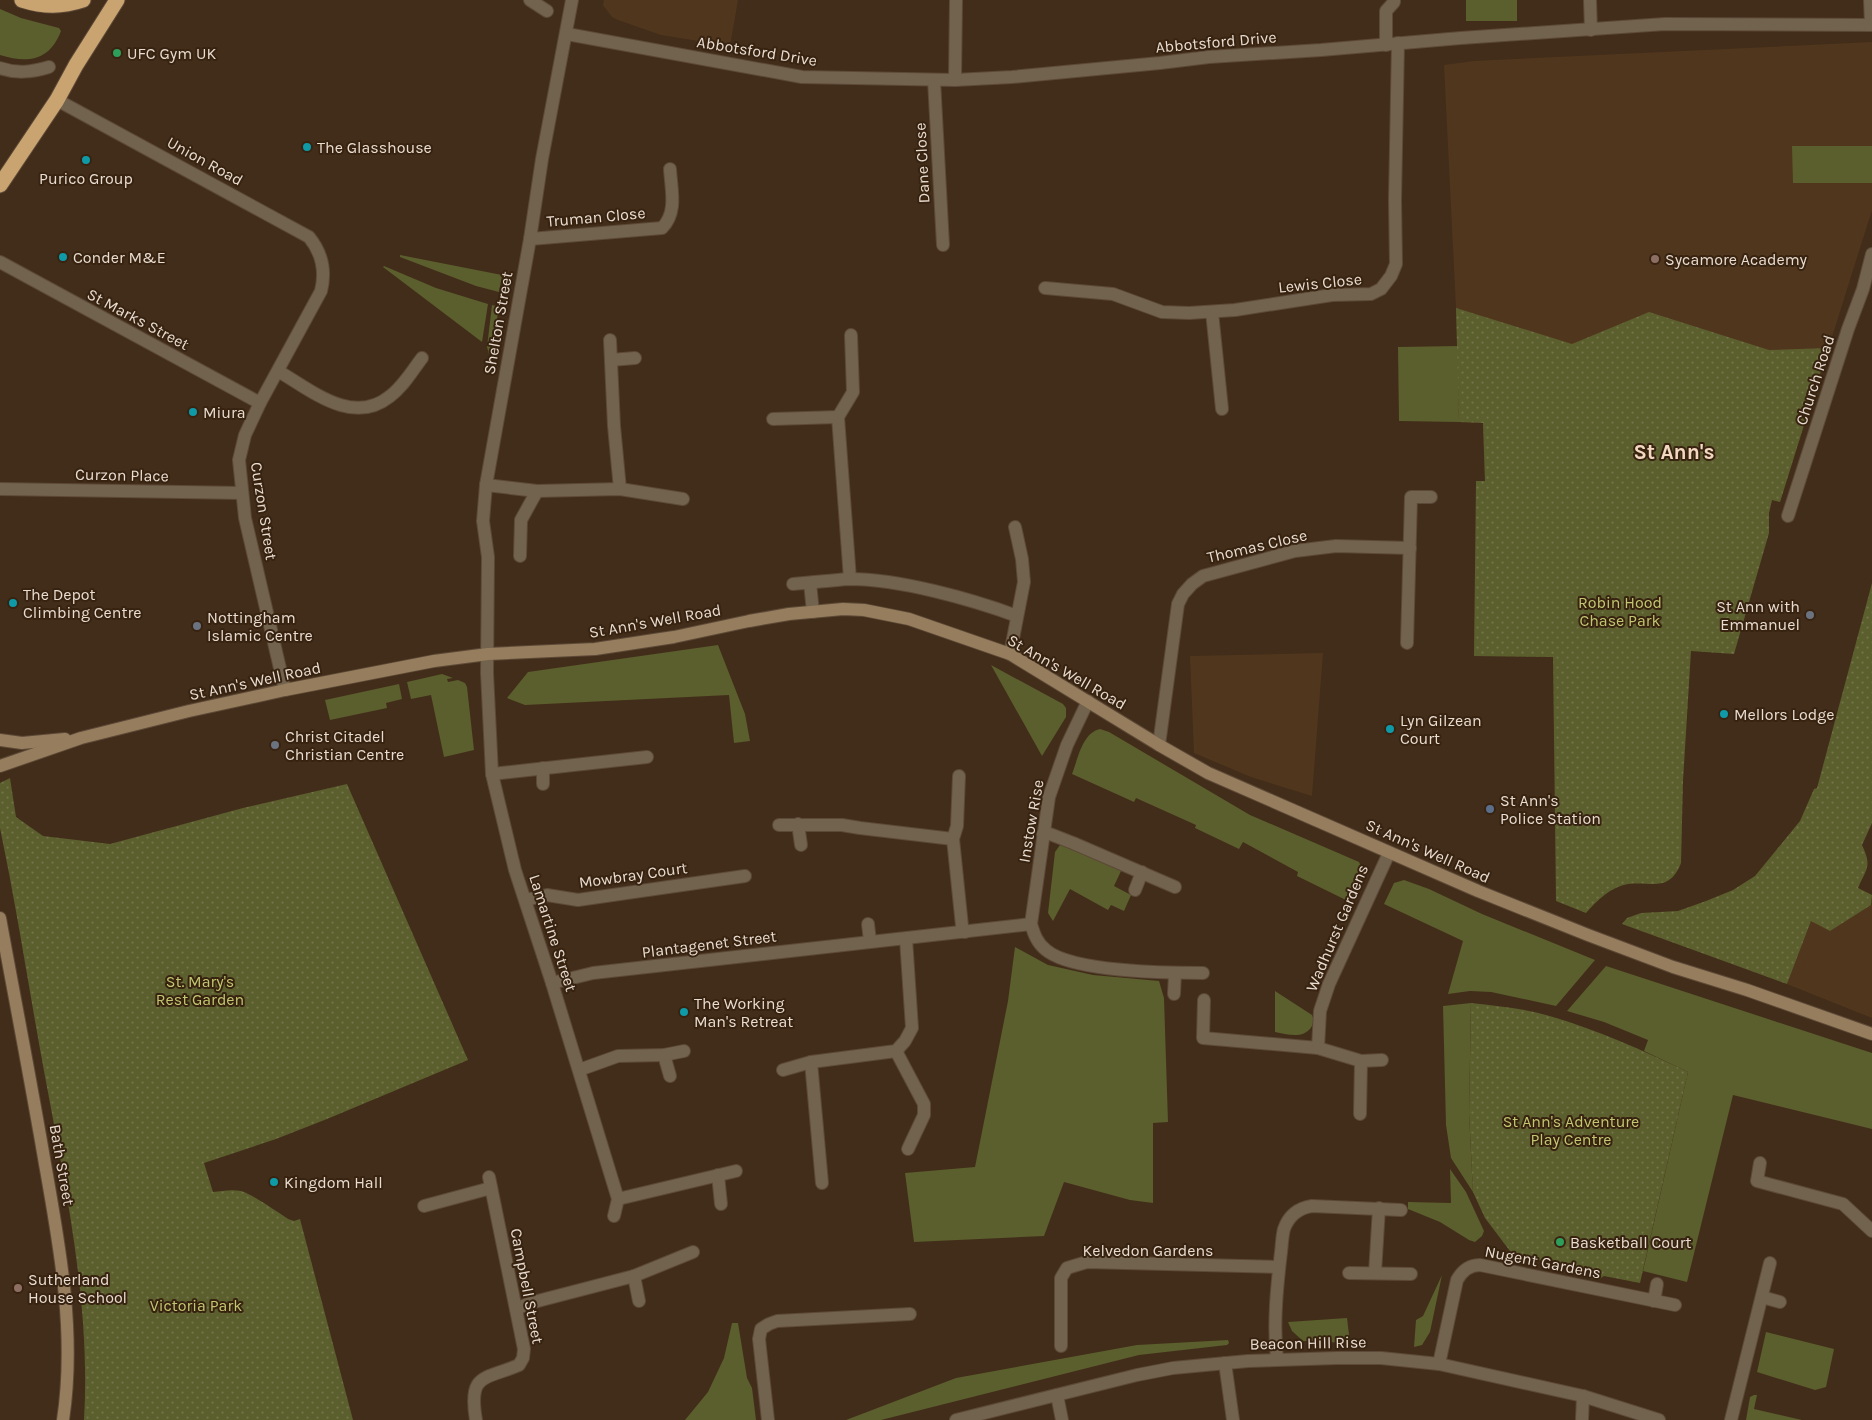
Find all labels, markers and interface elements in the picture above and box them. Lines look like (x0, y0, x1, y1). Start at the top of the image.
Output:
street label: Abbotsford Drive (1155, 27, 1277, 57)
street label: Abbotsford Drive (695, 32, 819, 70)
place label: UFC Gym UK (127, 44, 216, 63)
marker: UFC Gym UK (111, 47, 123, 59)
street label: Dane Close (910, 122, 934, 204)
street label: Union Road (164, 132, 246, 190)
place label: The Glasshouse (317, 138, 432, 157)
marker: The Glasshouse (301, 141, 313, 153)
marker: Purico Group (80, 154, 92, 166)
place label: Purico Group (39, 169, 133, 188)
street label: Truman Close (546, 203, 646, 231)
place label: Conder M&E (73, 248, 166, 267)
place label: Sycamore Academy (1665, 250, 1808, 269)
marker: Conder M&E (57, 251, 69, 263)
marker: Sycamore Academy (1649, 253, 1661, 265)
street label: Lewis Close (1277, 269, 1363, 297)
street label: Shelton Street (480, 270, 516, 376)
street label: St Marks Street (84, 284, 192, 354)
street label: Church Road (1792, 333, 1838, 427)
place label: Miura (203, 403, 246, 422)
marker: Miura (187, 406, 199, 418)
district label: St Ann's (1633, 440, 1715, 464)
street label: Curzon Street (247, 461, 281, 561)
street label: Curzon Place (75, 465, 169, 485)
street label: Thomas Close (1205, 525, 1309, 567)
place label: The Depot Climbing Centre (23, 585, 141, 622)
park label: Robin Hood Chase Park (1578, 593, 1662, 630)
marker: The Depot Climbing Centre (7, 597, 19, 609)
place label: St Ann with Emmanuel (1716, 597, 1800, 634)
street label: St Ann's Well Road (587, 600, 723, 642)
place label: Nottingham Islamic Centre (207, 608, 313, 645)
marker: St Ann with Emmanuel (1804, 609, 1816, 621)
marker: Nottingham Islamic Centre (191, 620, 203, 632)
street label: St Ann's Well Road (1004, 630, 1130, 714)
street label: St Ann's Well Road (188, 658, 322, 704)
place label: Mellors Lodge (1734, 705, 1834, 724)
marker: Mellors Lodge (1718, 708, 1730, 720)
place label: Lyn Gilzean Court (1400, 711, 1482, 748)
marker: Lyn Gilzean Court (1384, 723, 1396, 735)
place label: Christ Citadel Christian Centre (285, 727, 404, 764)
marker: Christ Citadel Christian Centre (269, 739, 281, 751)
street label: Instow Rise (1014, 778, 1048, 864)
place label: St Ann's Police Station (1500, 791, 1601, 828)
marker: St Ann's Police Station (1484, 803, 1496, 815)
street label: St Ann's Well Road (1363, 815, 1493, 887)
street label: Mowbray Court (578, 858, 688, 892)
street label: Wadhurst Gardens (1302, 862, 1372, 994)
street label: Lamartine Street (525, 872, 581, 994)
street label: Plantagenet Street (641, 926, 777, 962)
park label: St. Mary's Rest Garden (156, 972, 244, 1009)
place label: The Working Man's Retreat (694, 994, 793, 1031)
marker: The Working Man's Retreat (678, 1006, 690, 1018)
park label: St Ann's Adventure Play Centre (1503, 1112, 1639, 1149)
street label: Bath Street (46, 1123, 78, 1207)
place label: Kingdom Hall (284, 1173, 383, 1192)
marker: Kingdom Hall (268, 1176, 280, 1188)
street label: Campbell Street (506, 1227, 548, 1345)
place label: Basketball Court (1570, 1233, 1692, 1252)
marker: Basketball Court (1554, 1236, 1566, 1248)
street label: Kelvedon Gardens (1082, 1241, 1214, 1260)
street label: Nugent Gardens (1483, 1241, 1603, 1283)
place label: Sutherland House School (28, 1270, 127, 1307)
marker: Sutherland House School (12, 1282, 24, 1294)
park label: Victoria Park (150, 1296, 242, 1315)
street label: Beacon Hill Rise (1249, 1332, 1367, 1354)

